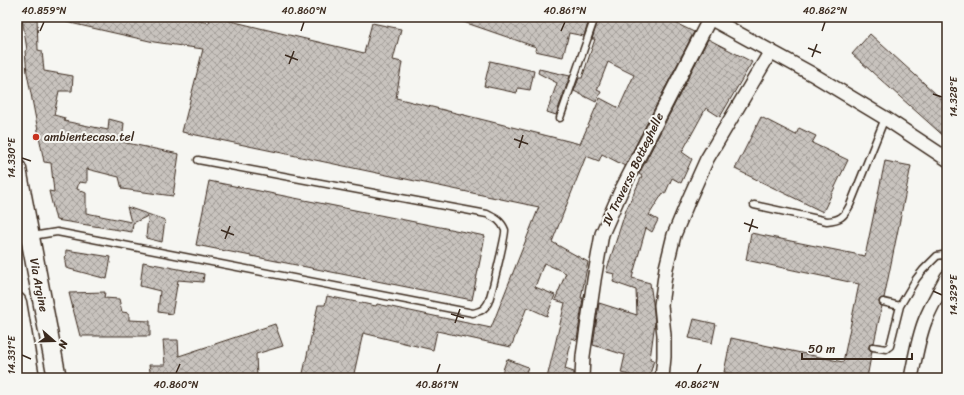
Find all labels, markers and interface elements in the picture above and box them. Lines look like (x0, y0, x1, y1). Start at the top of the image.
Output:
text: 40.859°N (21, 2, 67, 20)
text: 40.860°N (282, 2, 326, 20)
text: 40.861°N (544, 2, 586, 20)
text: 40.862°N (803, 2, 847, 20)
text: 14.328°E (945, 75, 963, 117)
street label: IV Traversa Botteghelle (596, 109, 670, 230)
place label: ambientecasa.tel (44, 126, 135, 148)
marker: ambientecasa.tel (31, 132, 41, 142)
text: 14.330°E (3, 136, 21, 178)
street label: Via Argine (23, 256, 55, 314)
text: 14.329°E (945, 273, 963, 315)
north arrow (34, 321, 74, 361)
text: 14.331°E (3, 334, 21, 374)
scale bar (802, 335, 912, 361)
text: N (53, 336, 74, 351)
text: 50 m (808, 338, 835, 360)
text: 40.860°N (154, 376, 198, 394)
text: 40.861°N (416, 376, 458, 394)
text: 40.862°N (675, 376, 719, 394)

